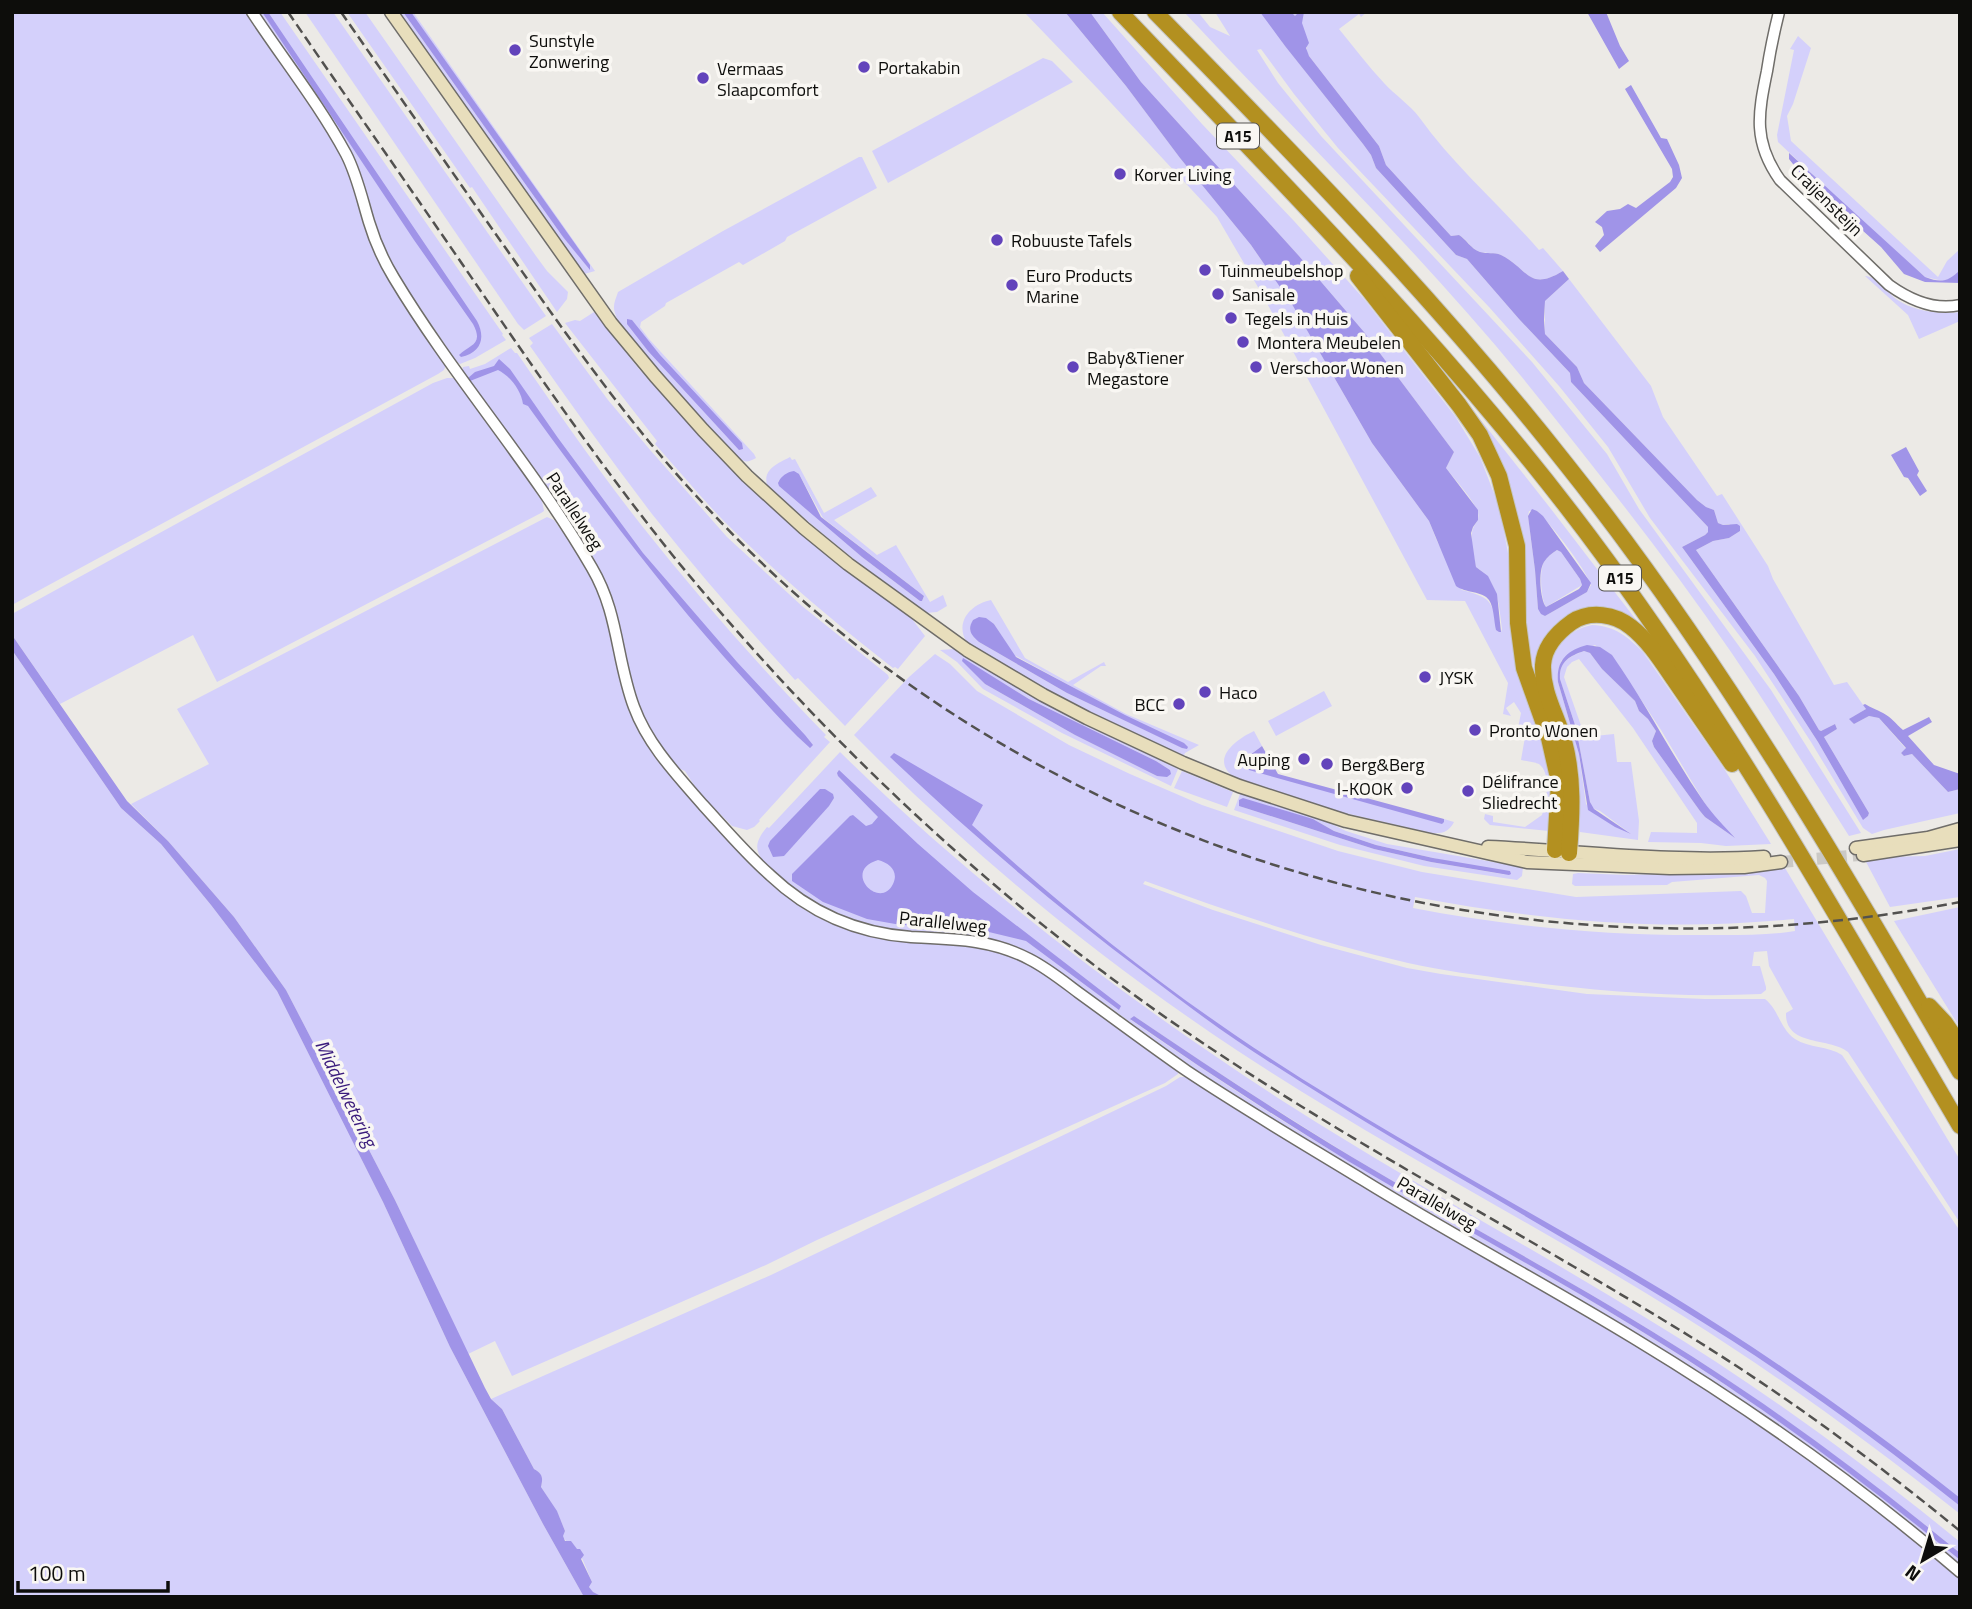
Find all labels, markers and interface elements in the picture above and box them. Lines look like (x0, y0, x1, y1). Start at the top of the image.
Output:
place label: Sunstyle Zonwering (529, 27, 609, 75)
marker: Sunstyle Zonwering (507, 42, 523, 58)
place label: Portakabin (878, 54, 960, 81)
place label: Vermaas Slaapcomfort (717, 55, 819, 103)
marker: Portakabin (856, 59, 872, 75)
marker: Vermaas Slaapcomfort (695, 70, 711, 86)
road number: A15 (1217, 124, 1259, 148)
street label: Craijensteijn (1785, 158, 1869, 242)
place label: Korver Living (1134, 161, 1232, 188)
marker: Korver Living (1112, 166, 1128, 182)
place label: Robuuste Tafels (1011, 227, 1132, 254)
marker: Robuuste Tafels (989, 232, 1005, 248)
place label: Tuinmeubelshop (1219, 257, 1344, 284)
place label: Euro Products Marine (1026, 262, 1133, 310)
marker: Tuinmeubelshop (1197, 262, 1213, 278)
marker: Euro Products Marine (1004, 277, 1020, 293)
place label: Sanisale (1232, 281, 1295, 308)
marker: Sanisale (1210, 286, 1226, 302)
place label: Tegels in Huis (1245, 305, 1348, 332)
marker: Tegels in Huis (1223, 310, 1239, 326)
place label: Montera Meubelen (1257, 329, 1401, 356)
marker: Montera Meubelen (1235, 334, 1251, 350)
place label: Baby&Tiener Megastore (1087, 344, 1184, 392)
place label: Verschoor Wonen (1270, 354, 1404, 381)
marker: Baby&Tiener Megastore (1065, 359, 1081, 375)
marker: Verschoor Wonen (1248, 359, 1264, 375)
street label: Parallelweg (540, 467, 610, 555)
road number: A15 (1599, 566, 1641, 590)
place label: JYSK (1439, 664, 1474, 691)
marker: JYSK (1417, 669, 1433, 685)
place label: Haco (1219, 679, 1257, 706)
marker: Haco (1197, 684, 1213, 700)
place label: BCC (1134, 691, 1165, 718)
marker: BCC (1171, 696, 1187, 712)
place label: Pronto Wonen (1489, 717, 1598, 744)
marker: Pronto Wonen (1467, 722, 1483, 738)
place label: Auping (1237, 746, 1290, 773)
marker: Auping (1296, 751, 1312, 767)
place label: Berg&Berg (1341, 751, 1424, 778)
marker: Berg&Berg (1319, 756, 1335, 772)
place label: Délifrance Sliedrecht (1482, 768, 1559, 816)
place label: I-KOOK (1337, 775, 1393, 802)
marker: I-KOOK (1399, 780, 1415, 796)
marker: Délifrance Sliedrecht (1460, 783, 1476, 799)
street label: Parallelweg (898, 904, 988, 940)
water label: Middelwetering (308, 1034, 386, 1153)
street label: Parallelweg (1392, 1169, 1482, 1237)
north arrow (1888, 1525, 1958, 1595)
scale bar (18, 1550, 168, 1594)
text: 100 m (28, 1557, 85, 1589)
text: N (1898, 1558, 1926, 1589)

